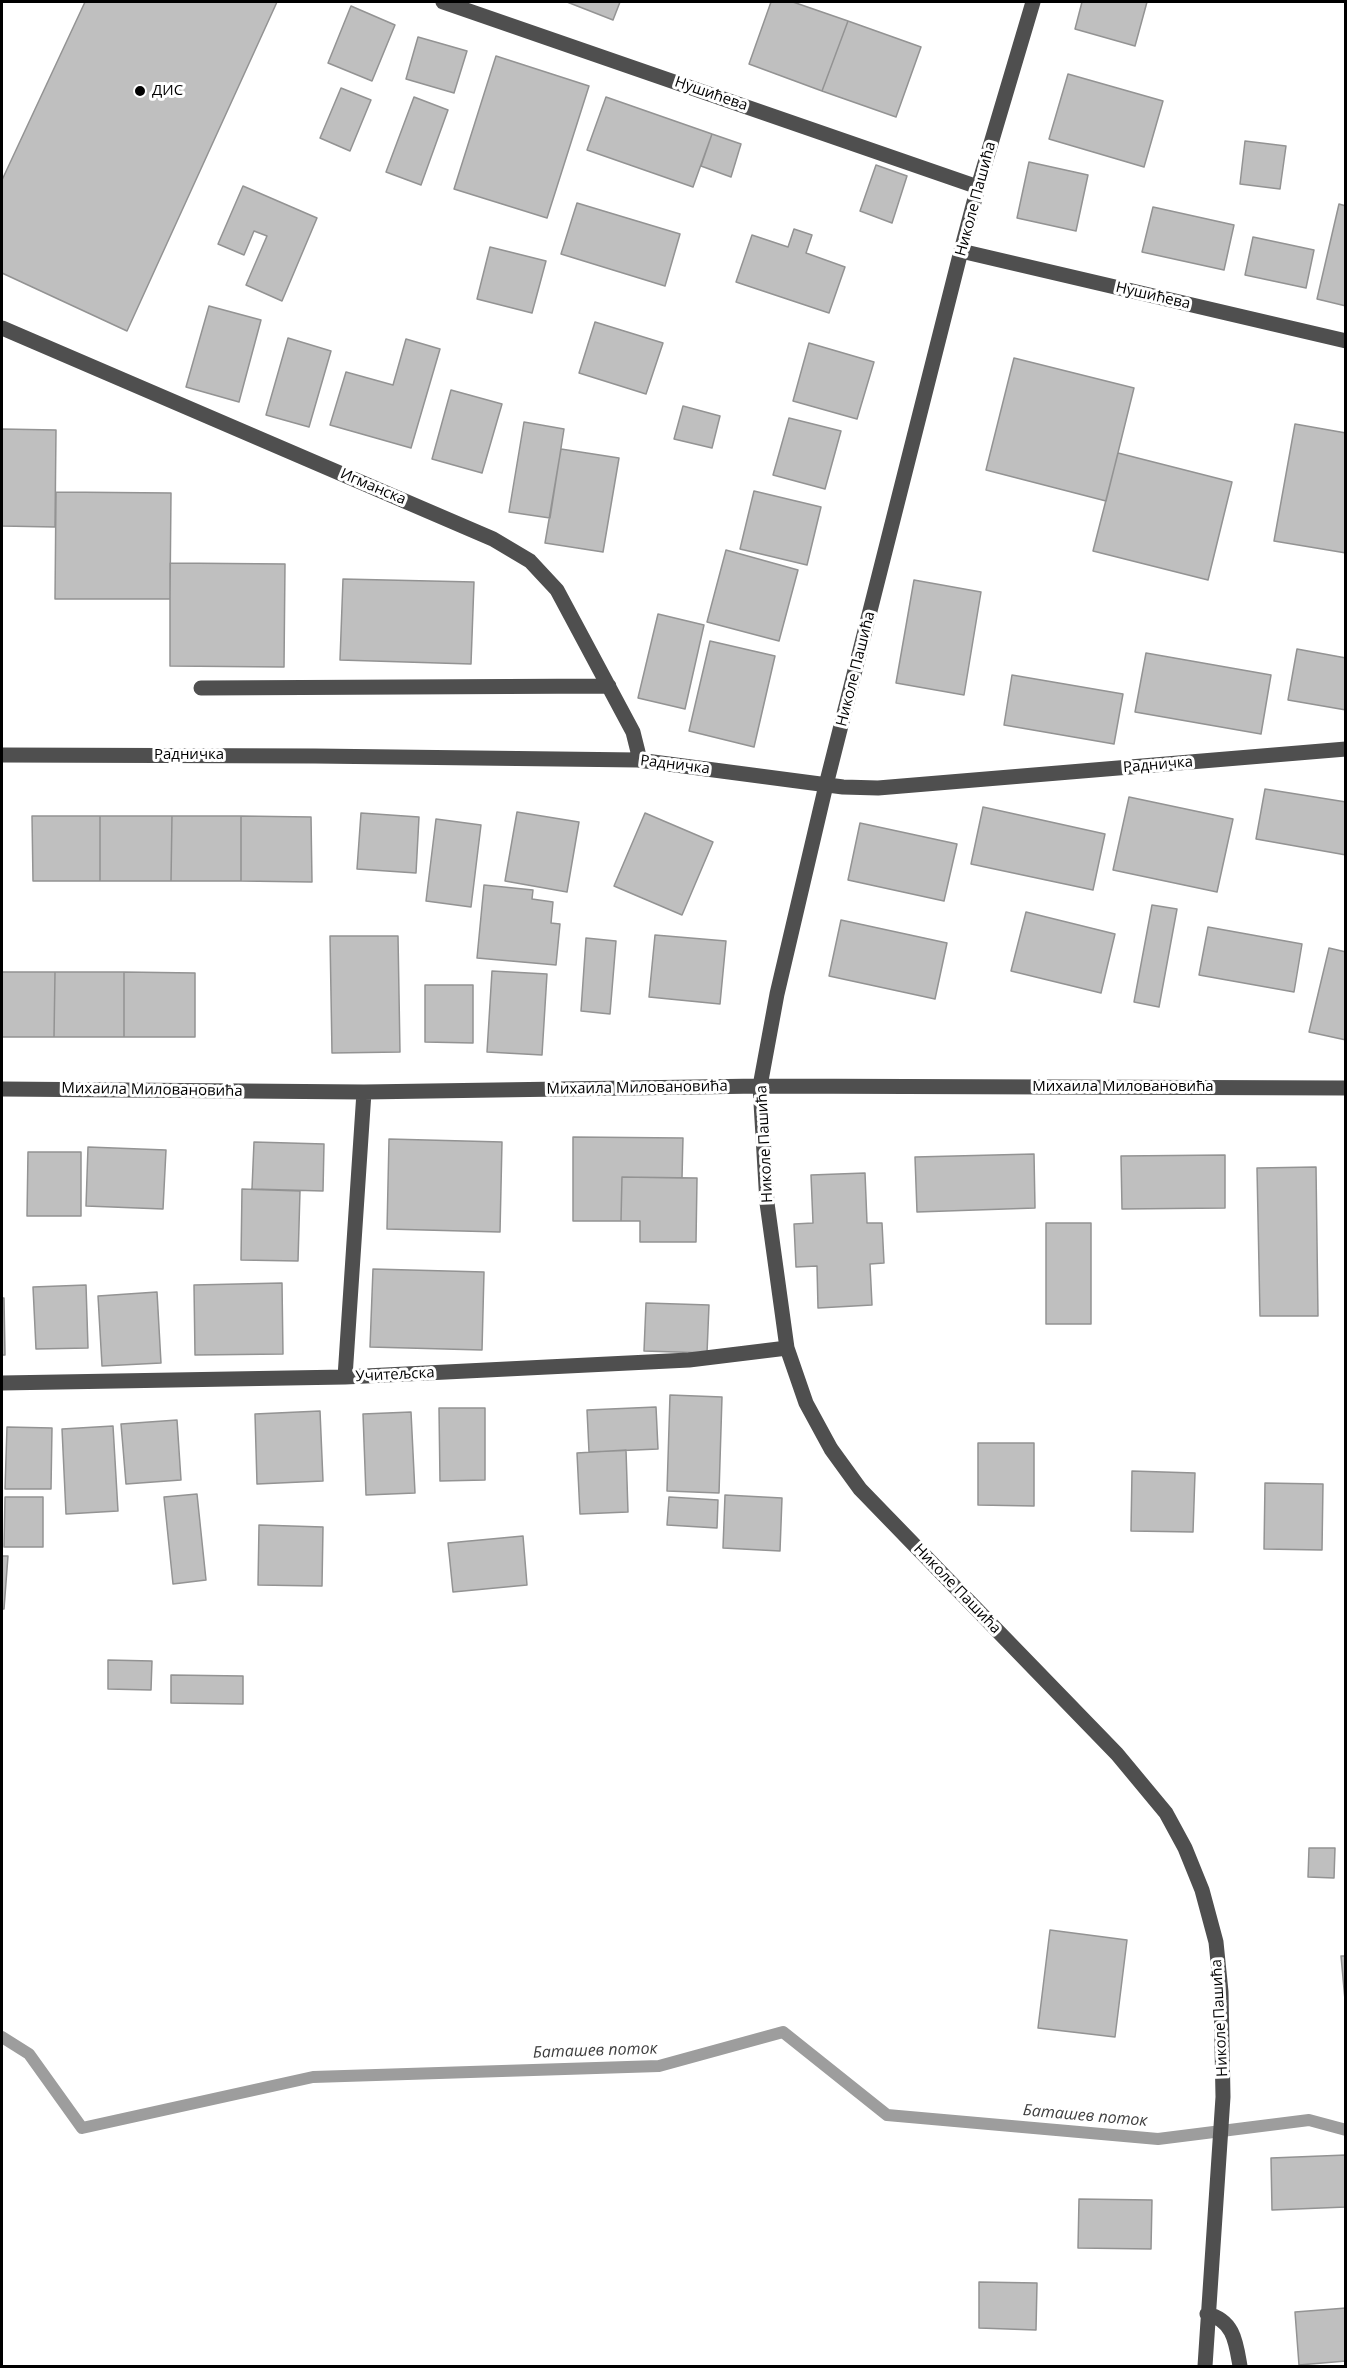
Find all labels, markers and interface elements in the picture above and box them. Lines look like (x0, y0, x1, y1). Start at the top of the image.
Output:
street label: Нушићева (672, 73, 750, 115)
place label: ДИС (152, 82, 183, 100)
marker: ДИС (133, 84, 147, 98)
street label: Николе Пашића (952, 140, 1000, 258)
street label: Нушићева (1114, 279, 1192, 313)
street label: Игманска (337, 465, 409, 509)
street label: Николе Пашића (833, 610, 879, 728)
street label: Радничка (154, 746, 224, 764)
street label: Радничка (639, 752, 711, 778)
street label: Радничка (1122, 753, 1194, 777)
street label: Михаила Миловановића (546, 1077, 728, 1099)
street label: Михаила Миловановића (1032, 1078, 1214, 1096)
street label: Михаила Миловановића (61, 1079, 243, 1101)
street label: Николе Пашића (753, 1085, 777, 1203)
street label: Учитељска (355, 1364, 435, 1386)
street label: Николе Пашића (910, 1540, 1004, 1638)
street label: Николе Пашића (1208, 1959, 1232, 2077)
water label: Баташев поток (532, 2039, 658, 2063)
water label: Баташев поток (1022, 2101, 1148, 2131)

